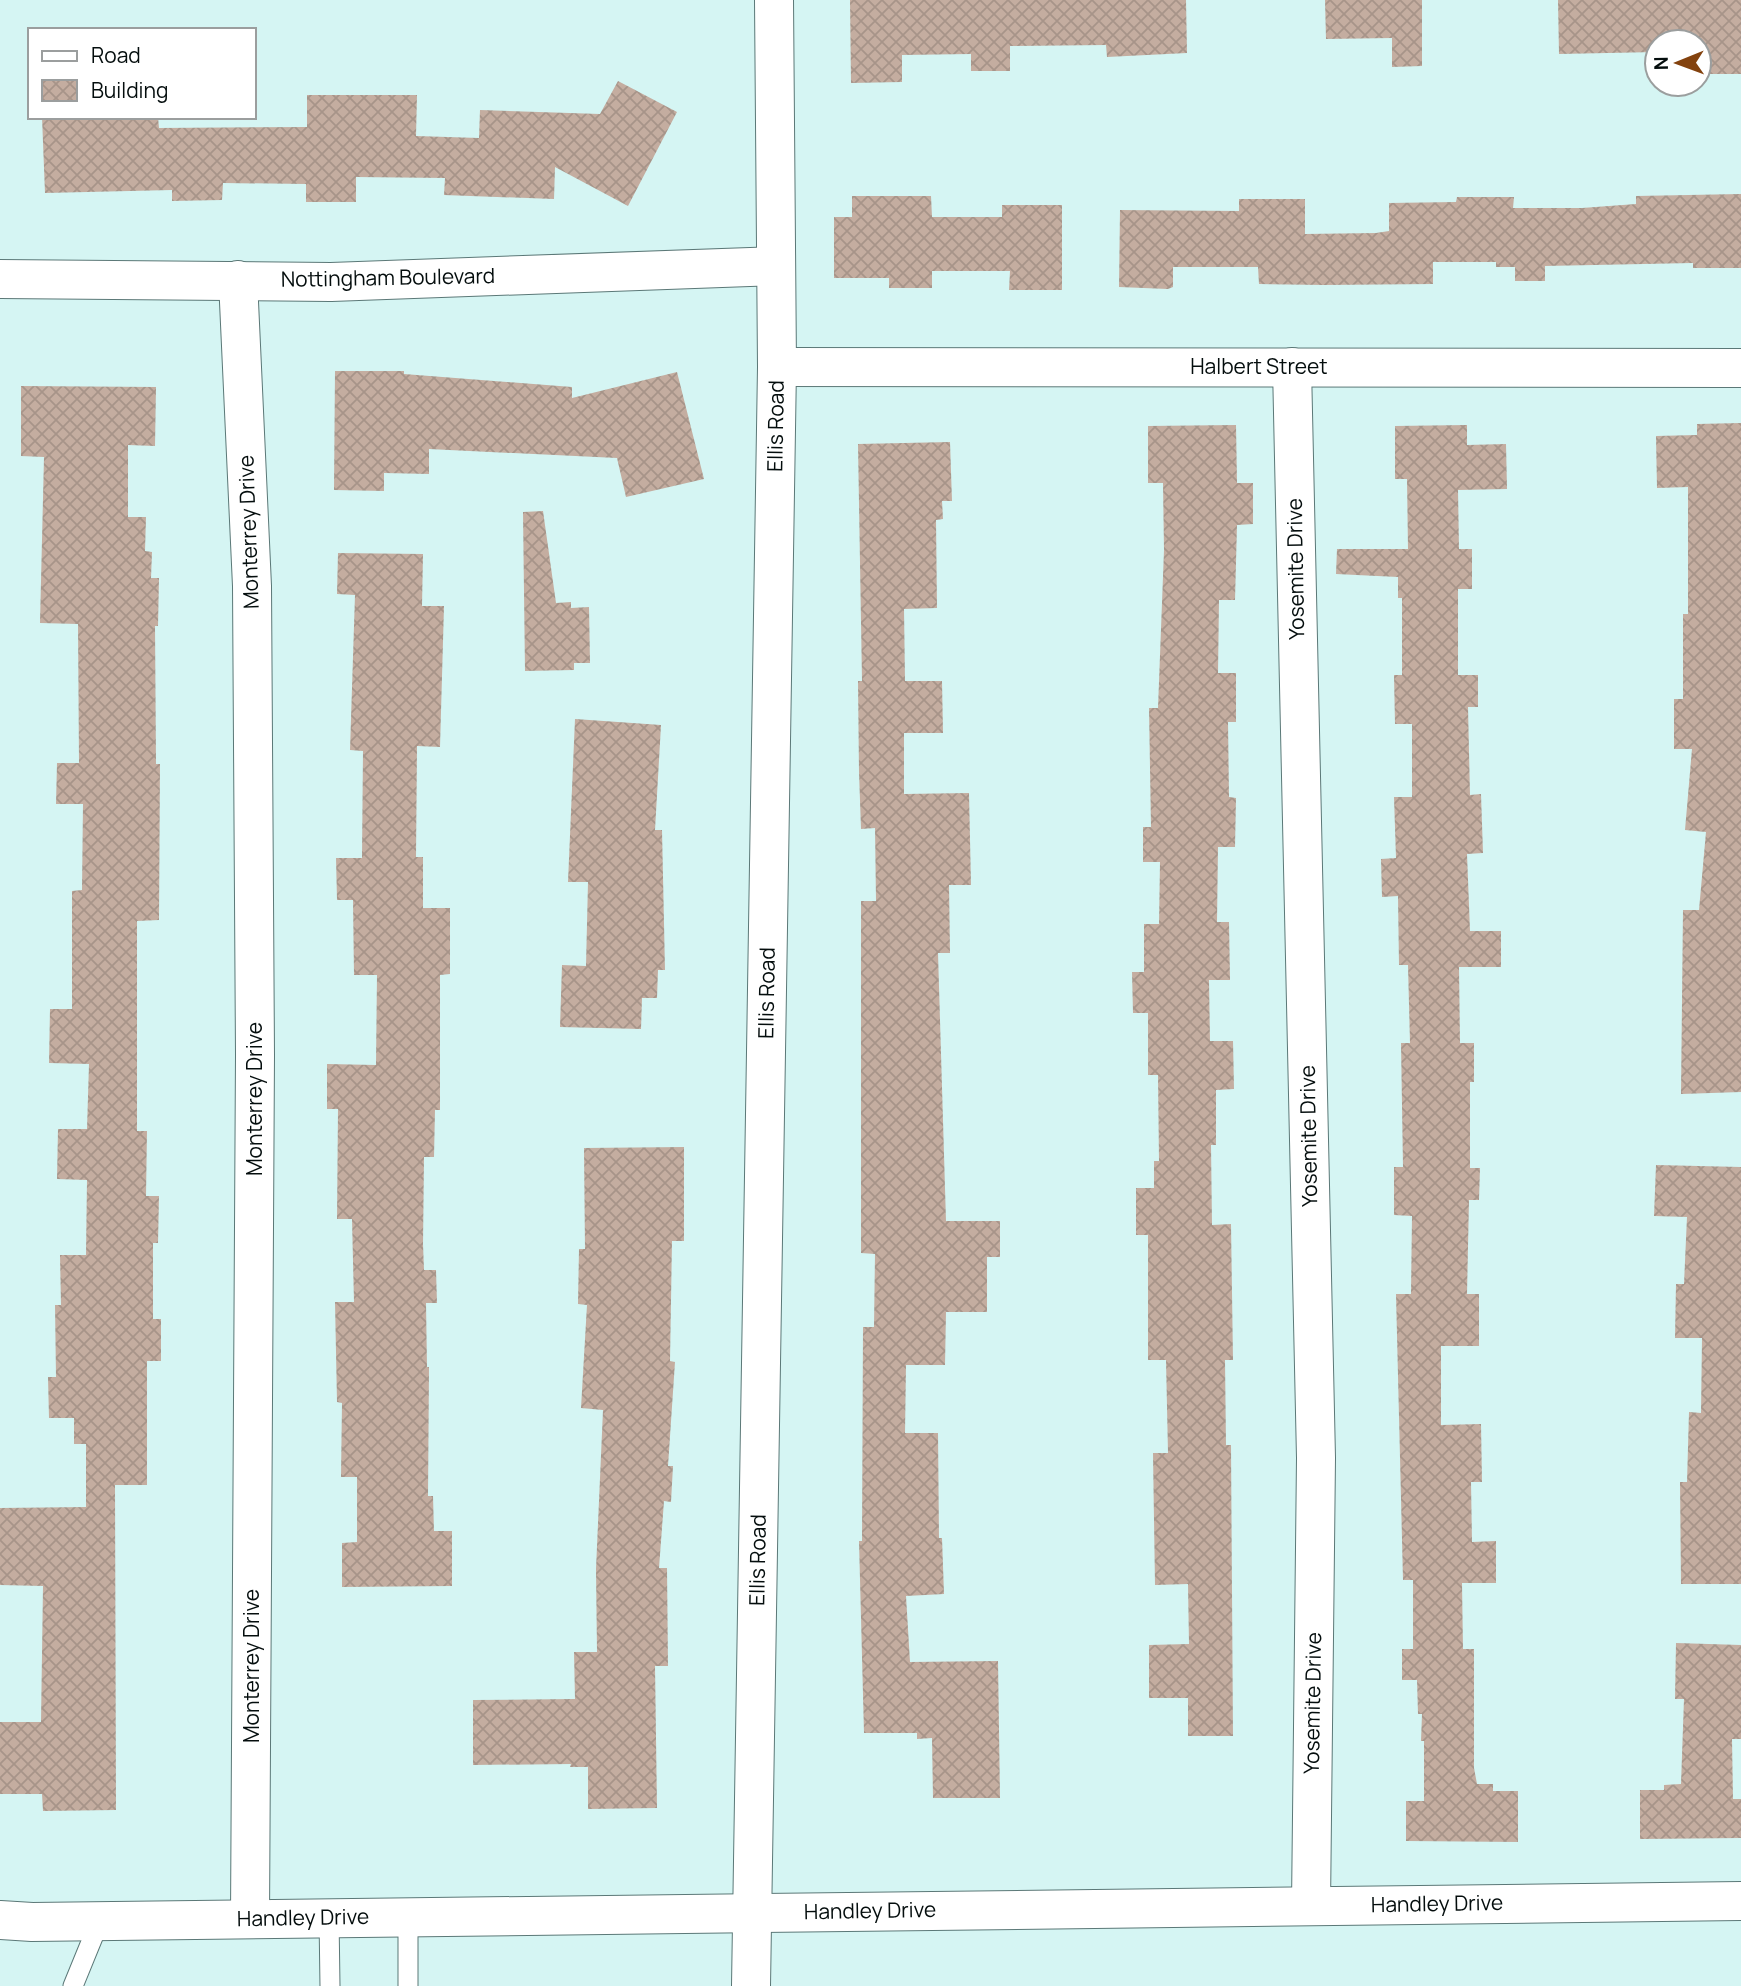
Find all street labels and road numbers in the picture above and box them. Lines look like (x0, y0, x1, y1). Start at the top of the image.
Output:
street label: Nottingham Boulevard (281, 261, 495, 293)
street label: Halbert Street (1190, 352, 1328, 380)
street label: Ellis Road (760, 380, 790, 472)
street label: Monterrey Drive (231, 454, 265, 610)
street label: Yosemite Drive (1280, 498, 1310, 640)
street label: Ellis Road (751, 947, 781, 1039)
street label: Monterrey Drive (240, 1022, 268, 1176)
street label: Yosemite Drive (1293, 1065, 1323, 1207)
street label: Ellis Road (742, 1514, 772, 1606)
street label: Monterrey Drive (237, 1589, 265, 1743)
street label: Yosemite Drive (1297, 1632, 1327, 1774)
street label: Handley Drive (1371, 1888, 1503, 1918)
street label: Handley Drive (804, 1895, 936, 1925)
street label: Handley Drive (237, 1902, 369, 1932)

